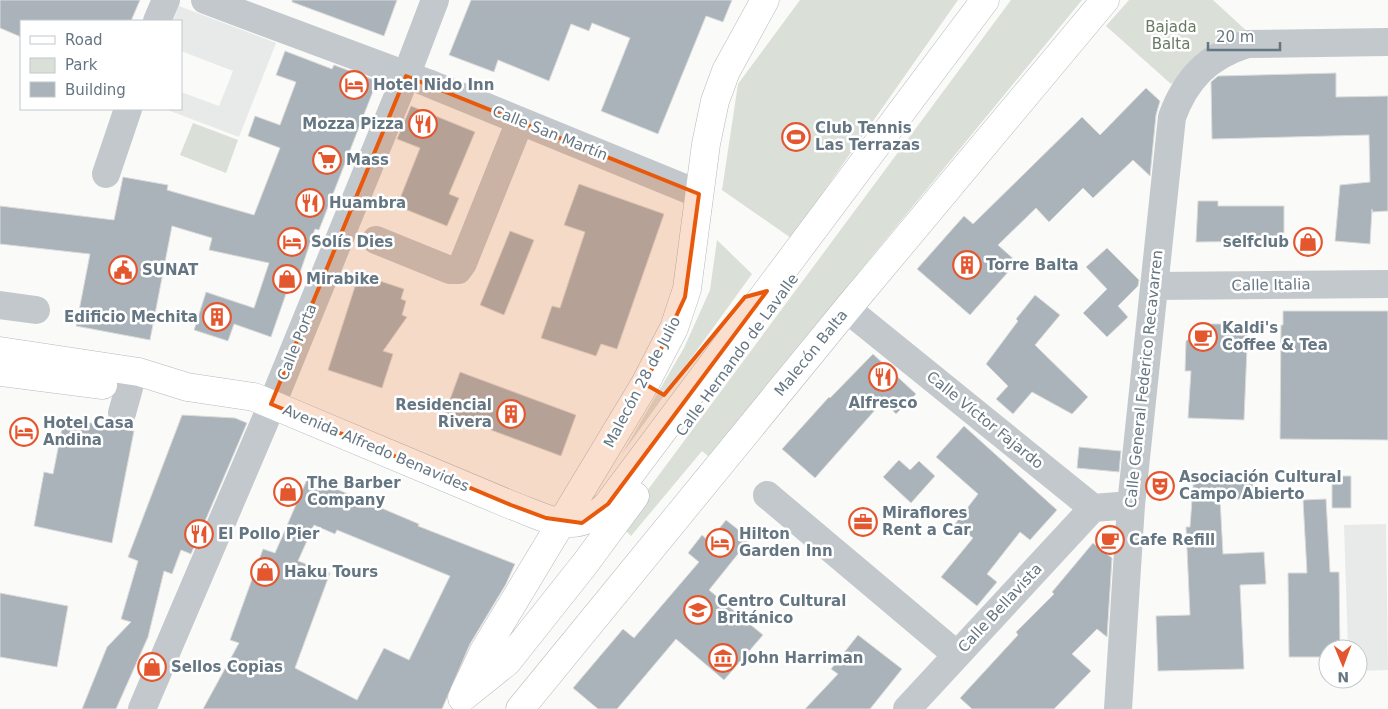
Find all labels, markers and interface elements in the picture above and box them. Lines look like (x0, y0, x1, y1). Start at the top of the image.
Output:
park label: Bajada Balta (1145, 18, 1197, 53)
legend (20, 20, 182, 110)
scale bar (1208, 20, 1280, 52)
text: 20 m (1216, 28, 1254, 46)
text: Road (65, 31, 103, 49)
text: Park (65, 56, 98, 74)
hotel icon: Hotel Nido Inn (339, 70, 369, 100)
place label: Hotel Nido Inn (373, 76, 494, 94)
text: Building (65, 81, 126, 99)
street label: Calle San Martín (490, 102, 610, 164)
restaurant icon: Mozza Pizza (408, 109, 438, 139)
place label: Mozza Pizza (302, 115, 404, 133)
place label: Club Tennis Las Terrazas (815, 119, 920, 154)
sports icon: Club Tennis Las Terrazas (781, 122, 811, 152)
supermarket icon: Mass (312, 145, 342, 175)
place label: Mass (346, 151, 389, 169)
restaurant icon: Huambra (295, 188, 325, 218)
place label: Huambra (329, 194, 406, 212)
hotel icon: Solís Dies (277, 227, 307, 257)
shop icon: selfclub (1293, 227, 1323, 257)
place label: Solís Dies (311, 233, 393, 251)
place label: selfclub (1223, 233, 1289, 251)
street label: Calle General Federico Recavarren (1122, 249, 1166, 509)
building icon: Torre Balta (952, 250, 982, 280)
public building icon: SUNAT (108, 255, 138, 285)
place label: Torre Balta (986, 256, 1079, 274)
place label: SUNAT (142, 261, 199, 279)
shop icon: Mirabike (272, 264, 302, 294)
place label: Mirabike (306, 270, 379, 288)
street label: Calle Hernando de Lavalle (672, 270, 802, 440)
street label: Calle Italia (1231, 275, 1311, 295)
street label: Calle Porta (273, 301, 321, 383)
building icon: Edificio Mechita (202, 302, 232, 332)
street label: Malecón Balta (771, 306, 851, 400)
place label: Edificio Mechita (64, 308, 198, 326)
street label: Malecón 28 de Julio (600, 313, 684, 451)
place label: Kaldi's Coffee & Tea (1222, 319, 1328, 354)
cafe icon: Kaldi's Coffee & Tea (1188, 322, 1218, 352)
restaurant icon: Alfresco (868, 362, 898, 392)
street label: Calle Víctor Fajardo (923, 367, 1047, 473)
place label: Alfresco (849, 394, 917, 412)
place label: Residencial Rivera (395, 396, 492, 431)
building icon: Residencial Rivera (496, 399, 526, 429)
street label: Avenida Alfredo Benavides (280, 401, 472, 496)
place label: Hotel Casa Andina (43, 414, 134, 449)
hotel icon: Hotel Casa Andina (9, 417, 39, 447)
place label: Asociación Cultural Campo Abierto (1179, 468, 1342, 503)
theatre icon: Asociación Cultural Campo Abierto (1145, 471, 1175, 501)
place label: The Barber Company (307, 474, 401, 509)
shop icon: The Barber Company (273, 477, 303, 507)
place label: Miraflores Rent a Car (882, 504, 971, 539)
office icon: Miraflores Rent a Car (848, 507, 878, 537)
restaurant icon: El Pollo Pier (184, 519, 214, 549)
place label: El Pollo Pier (218, 525, 320, 543)
place label: Hilton Garden Inn (739, 525, 833, 560)
cafe icon: Cafe Refill (1095, 525, 1125, 555)
hotel icon: Hilton Garden Inn (705, 528, 735, 558)
place label: Cafe Refill (1129, 531, 1215, 549)
shop icon: Haku Tours (250, 557, 280, 587)
street label: Calle Bellavista (954, 560, 1046, 656)
place label: Haku Tours (284, 563, 378, 581)
place label: Centro Cultural Británico (717, 592, 846, 627)
school or university icon: Centro Cultural Británico (683, 595, 713, 625)
north arrow (1318, 639, 1368, 689)
museum icon: John Harriman (708, 643, 738, 673)
place label: John Harriman (741, 649, 864, 667)
shop icon: Sellos Copias (137, 652, 167, 682)
place label: Sellos Copias (171, 658, 283, 676)
text: N (1337, 669, 1349, 685)

